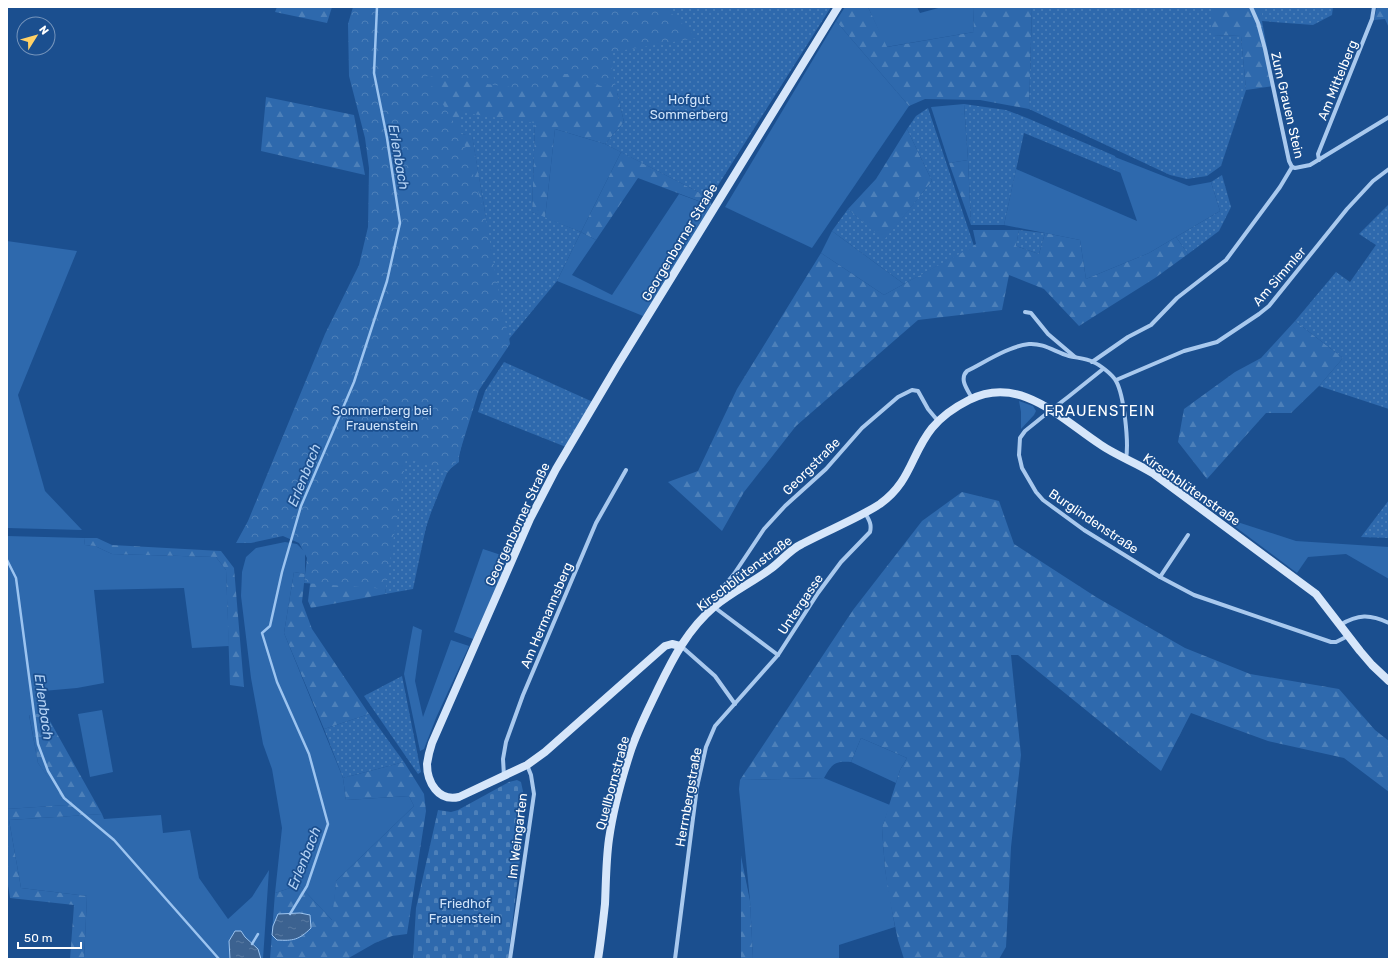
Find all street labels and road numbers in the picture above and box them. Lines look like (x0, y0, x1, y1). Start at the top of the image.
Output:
street label: Am Mittelberg (1315, 38, 1361, 123)
street label: Zum Grauen Stein (1268, 50, 1307, 160)
street label: Georgenborner Straße (638, 181, 721, 304)
street label: Am Simmler (1250, 244, 1309, 309)
street label: Georgstraße (780, 435, 844, 499)
street label: Kirschblütenstraße (1140, 450, 1243, 529)
street label: Georgenborner Straße (482, 460, 554, 589)
street label: Burglindenstraße (1046, 486, 1141, 558)
street label: Kirschblütenstraße (694, 533, 795, 614)
street label: Am Hermannsberg (517, 560, 576, 671)
street label: Untergasse (775, 571, 827, 638)
street label: Quellbornstraße (593, 734, 632, 832)
street label: Herrnbergstraße (672, 746, 706, 848)
street label: Im Weingarten (505, 792, 531, 880)

